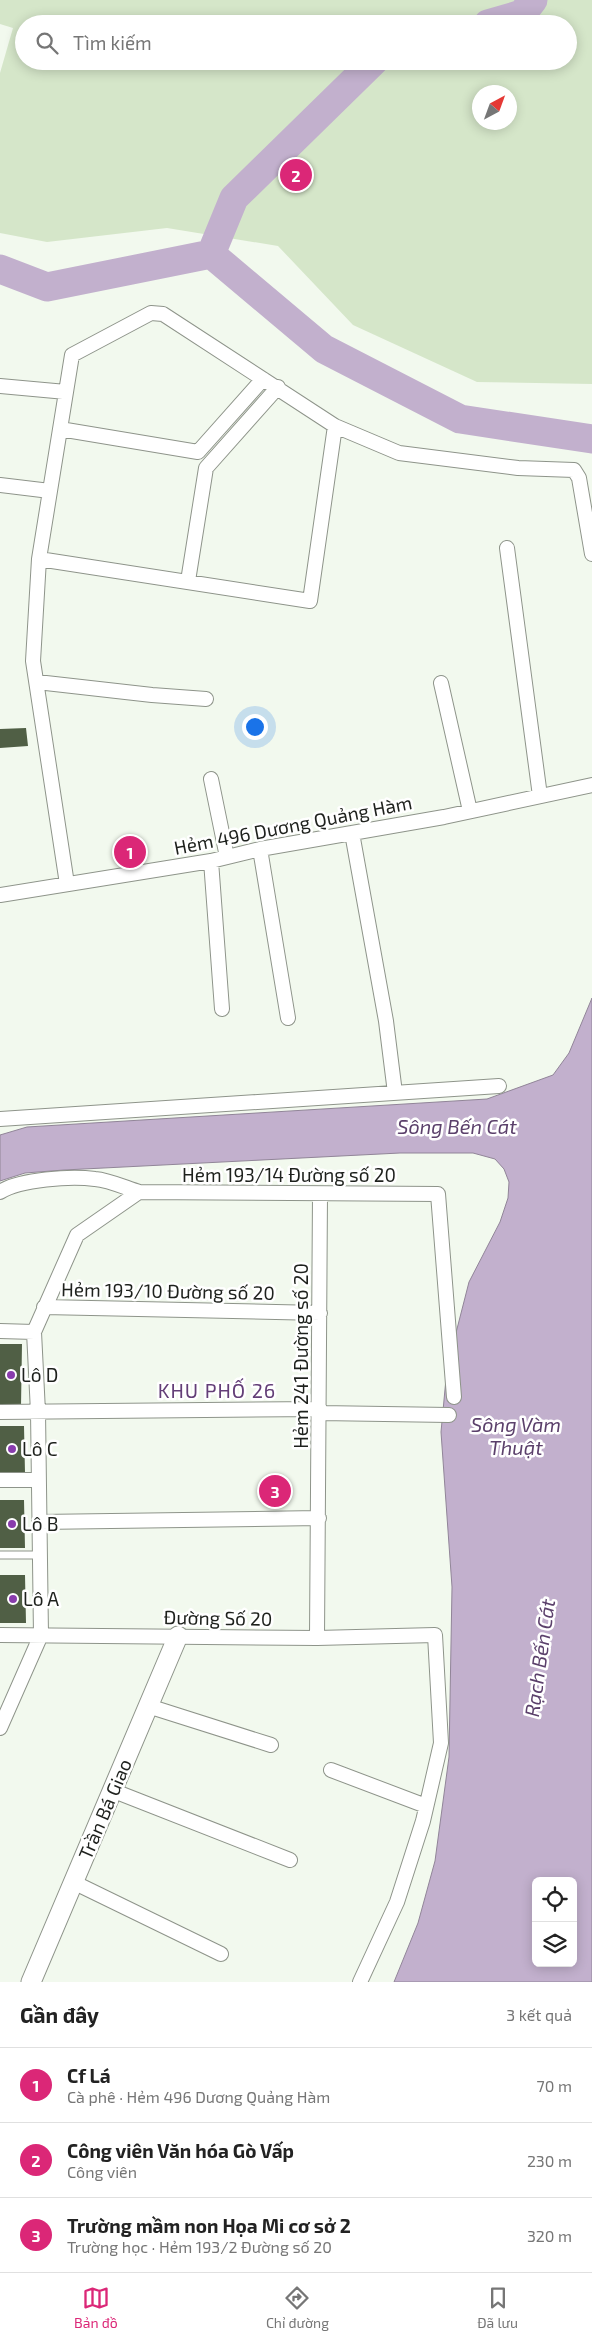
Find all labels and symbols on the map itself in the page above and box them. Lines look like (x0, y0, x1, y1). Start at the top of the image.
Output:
north arrow (472, 85, 517, 130)
pin: 2 (280, 156, 312, 194)
your location (242, 714, 268, 740)
street label: Hẻm 496 Dương Quảng Hàm (172, 790, 414, 859)
pin: 1 (114, 833, 146, 871)
water label: Sông Bến Cát (397, 1114, 517, 1138)
street label: Hẻm 193/14 Đường số 20 (182, 1163, 396, 1186)
street label: Hẻm 241 Đường số 20 (289, 1263, 312, 1449)
street label: Hẻm 193/10 Đường số 20 (61, 1277, 275, 1304)
place label: Lô D (21, 1363, 58, 1386)
marker: Lô D (5, 1369, 17, 1381)
district label: KHU PHỐ 26 (158, 1377, 276, 1402)
water label: Sông Vàm Thuật (471, 1412, 561, 1459)
place label: Lô C (22, 1437, 58, 1460)
marker: Lô C (6, 1443, 18, 1455)
pin: 3 (259, 1472, 291, 1510)
place label: Lô B (22, 1512, 59, 1535)
marker: Lô B (6, 1518, 18, 1530)
place label: Lô A (23, 1587, 59, 1610)
marker: Lô A (7, 1593, 19, 1605)
water label: Rạch Bến Cát (519, 1597, 559, 1718)
street label: Đường Số 20 (163, 1605, 273, 1630)
street label: Trần Bá Giao (73, 1755, 136, 1863)

